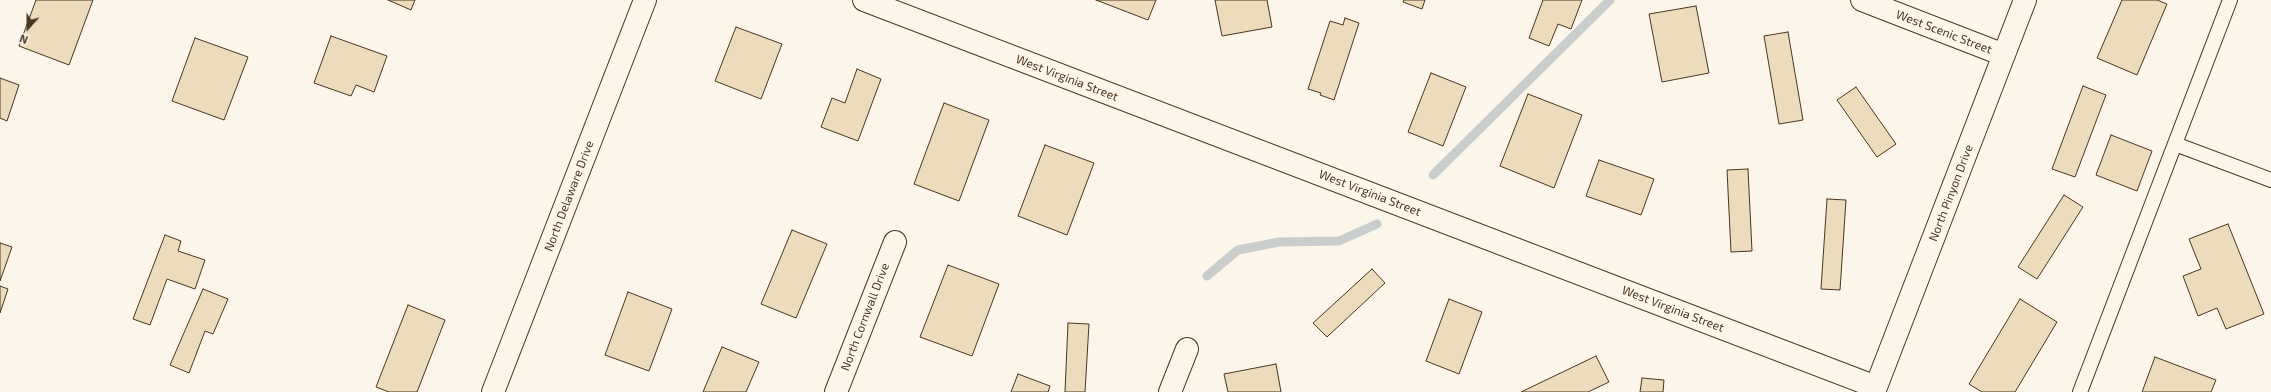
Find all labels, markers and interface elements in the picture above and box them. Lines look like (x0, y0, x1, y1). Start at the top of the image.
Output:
street label: West Scenic Street (1894, 7, 1994, 57)
north arrow (8, 8, 48, 48)
text: N (17, 32, 30, 47)
street label: West Virginia Street (1014, 52, 1120, 104)
street label: North Delaware Drive (541, 139, 597, 253)
street label: North Pinyon Drive (1926, 143, 1976, 243)
street label: West Virginia Street (1317, 167, 1423, 219)
street label: North Cornwall Drive (838, 261, 892, 373)
street label: West Virginia Street (1620, 283, 1726, 335)

